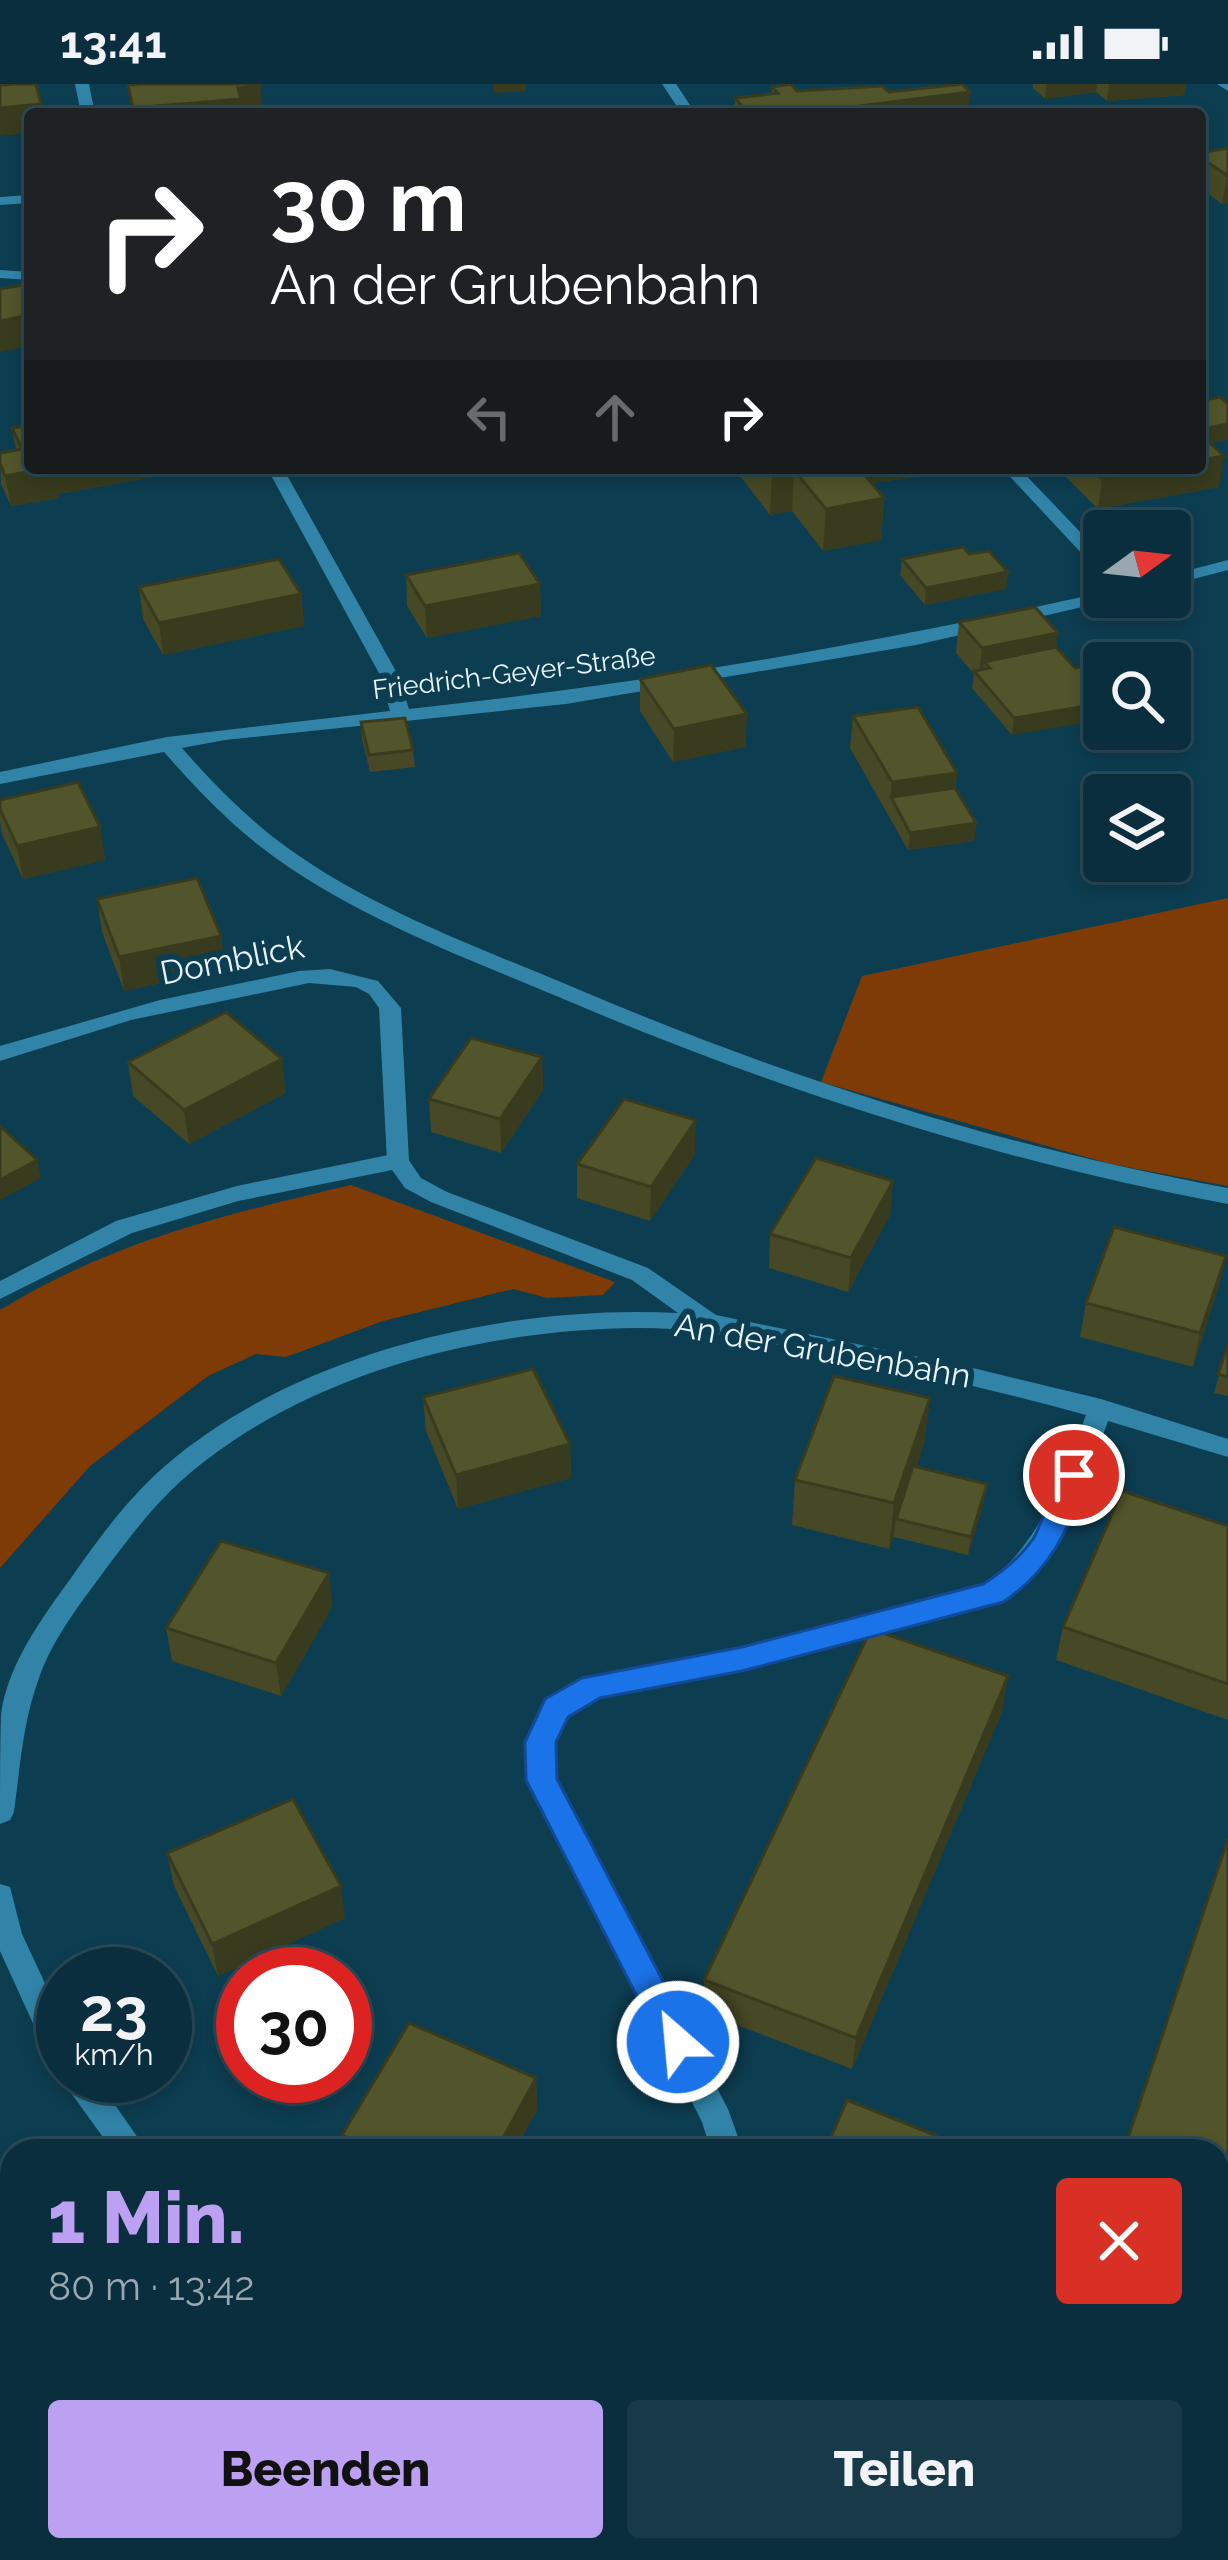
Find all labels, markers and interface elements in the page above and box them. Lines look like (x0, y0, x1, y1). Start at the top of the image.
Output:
text: 13:41 (60, 16, 166, 69)
text: 30 m (270, 152, 467, 251)
icon: right (72, 156, 228, 312)
text: An der Grubenbahn (270, 253, 760, 317)
icon: left (456, 384, 522, 450)
icon: ahead (582, 384, 648, 450)
icon: right (708, 384, 774, 450)
north arrow (1083, 510, 1191, 618)
map controls (1083, 510, 1191, 882)
street label: Friedrich-Geyer-Straße (371, 640, 657, 705)
button: search (1083, 642, 1191, 750)
button: layers (1083, 774, 1191, 882)
street label: Domblick (157, 926, 308, 993)
street label: An der Grubenbahn (672, 1305, 974, 1396)
pin (1023, 1424, 1125, 1526)
icon: arrive (1041, 1442, 1107, 1508)
speed limit sign: 30 (216, 1947, 372, 2103)
text: 23 (80, 1975, 148, 2045)
position arrow (615, 1979, 741, 2105)
text: km/h (74, 2037, 154, 2072)
text: 1 Min. (48, 2175, 245, 2260)
button: close (1056, 2178, 1182, 2304)
text: 80 m · 13:42 (48, 2263, 255, 2309)
button: Beenden (48, 2400, 603, 2538)
button: Teilen (627, 2400, 1182, 2538)

